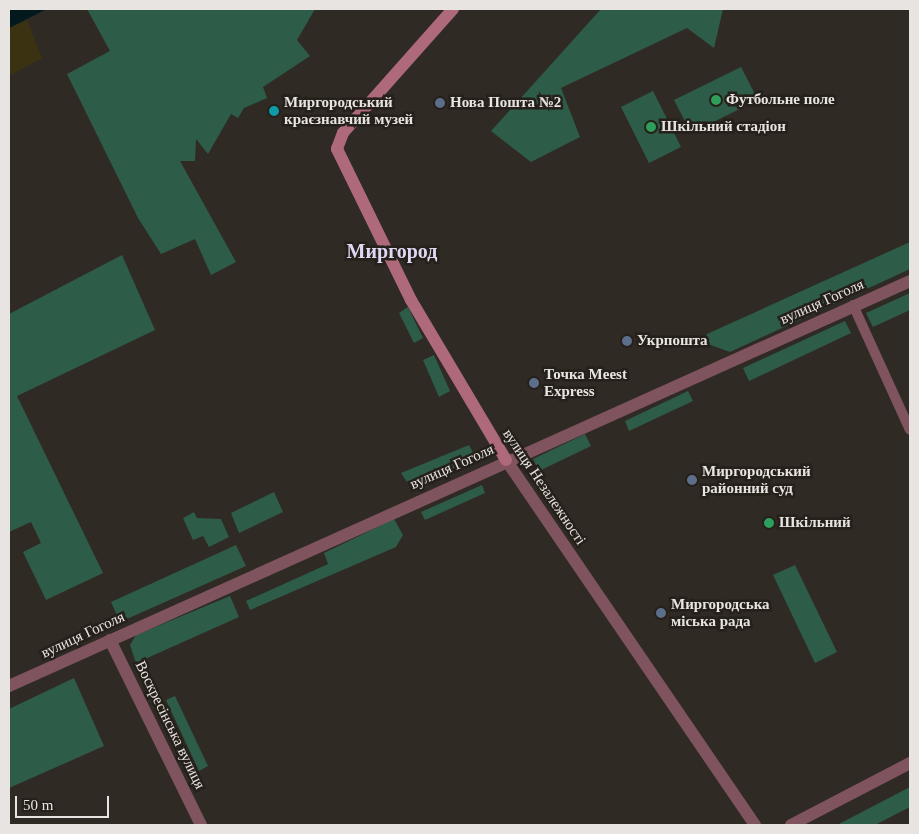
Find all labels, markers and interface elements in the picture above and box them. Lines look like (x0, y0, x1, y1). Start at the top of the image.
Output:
place label: Футбольне поле (726, 91, 835, 109)
place label: Миргородський краєзнавчий музей (284, 93, 413, 128)
place label: Нова Пошта №2 (450, 94, 561, 112)
marker: Футбольне поле (710, 94, 722, 106)
marker: Нова Пошта №2 (434, 97, 446, 109)
marker: Миргородський краєзнавчий музей (268, 105, 280, 117)
place label: Шкільний стадіон (661, 118, 786, 136)
marker: Шкільний стадіон (645, 121, 657, 133)
district label: Миргород (347, 239, 437, 263)
street label: вулиця Гоголя (777, 275, 867, 329)
place label: Укрпошта (637, 332, 708, 350)
marker: Укрпошта (621, 335, 633, 347)
place label: Точка Meest Express (544, 365, 627, 400)
marker: Точка Meest Express (528, 377, 540, 389)
street label: вулиця Незалежності (499, 426, 589, 548)
street label: вулиця Гоголя (407, 440, 497, 494)
place label: Миргородський районний суд (702, 462, 811, 497)
marker: Миргородський районний суд (686, 474, 698, 486)
place label: Шкільний (779, 514, 851, 532)
marker: Шкільний (763, 517, 775, 529)
place label: Миргородська міська рада (671, 595, 770, 630)
marker: Миргородська міська рада (655, 607, 667, 619)
street label: вулиця Гоголя (38, 608, 128, 662)
street label: Воскресінська вулиця (131, 658, 209, 792)
scale bar (18, 786, 111, 818)
text: 50 m (23, 797, 53, 813)

